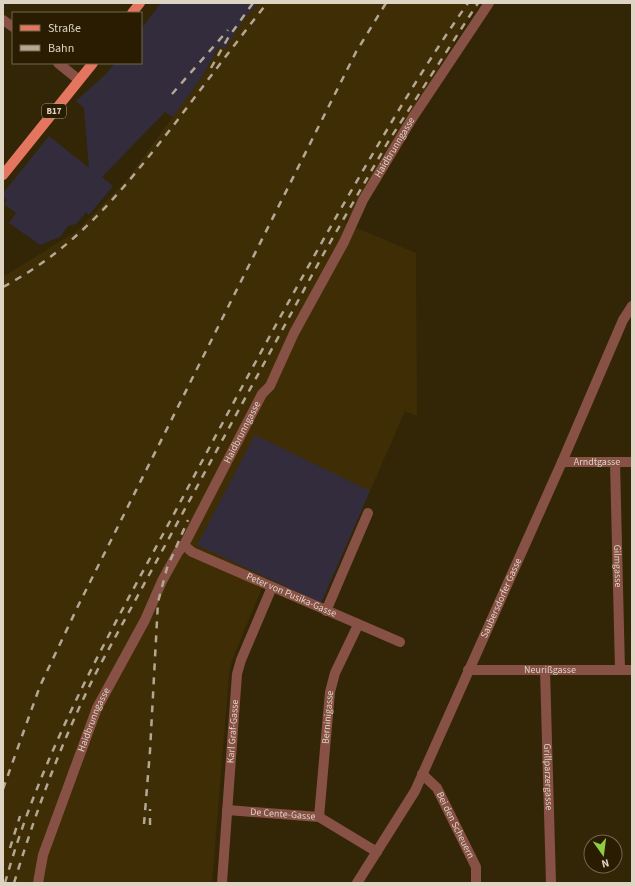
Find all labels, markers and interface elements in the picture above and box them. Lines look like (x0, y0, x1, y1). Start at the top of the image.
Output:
legend (12, 12, 142, 64)
text: Straße (48, 20, 81, 37)
text: Bahn (48, 40, 74, 57)
road number: B17 (42, 104, 66, 118)
street label: Haidbrunngasse (371, 114, 418, 180)
street label: Haidbrunngasse (220, 399, 264, 466)
street label: Arndtgasse (574, 455, 620, 469)
street label: Gilmgasse (610, 544, 625, 588)
street label: Saubersdorfer Gasse (477, 556, 525, 640)
street label: Peter von Pusika-Gasse (244, 569, 339, 621)
street label: Neurißgasse (524, 663, 576, 677)
street label: Haidbrunngasse (74, 685, 114, 754)
street label: Berninigasse (318, 690, 337, 745)
street label: Karl Graf-Gasse (224, 699, 242, 764)
street label: Grillparzergasse (540, 743, 556, 811)
street label: Bei den Scheuern (433, 789, 478, 861)
street label: De Cente-Gasse (250, 805, 316, 824)
north arrow (583, 834, 623, 874)
text: N (600, 855, 611, 871)

